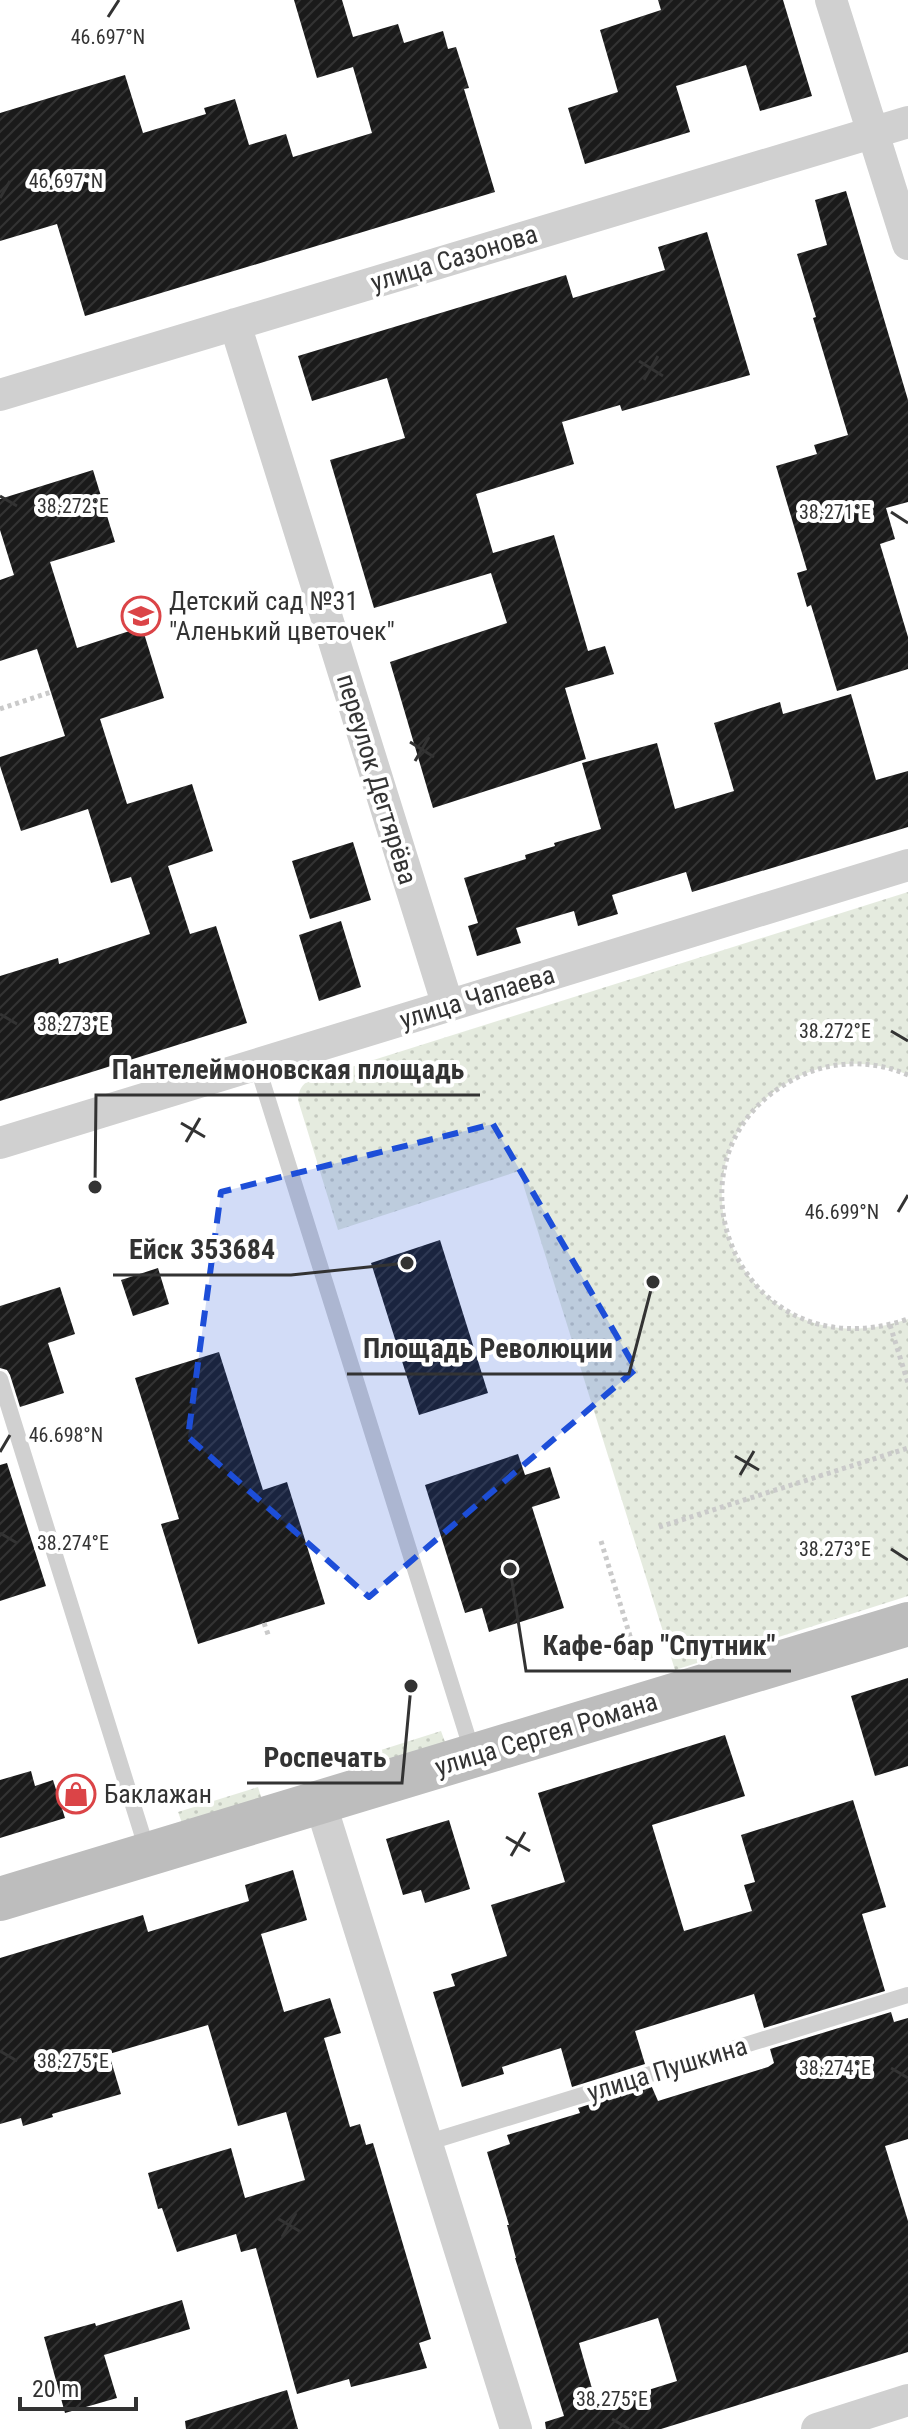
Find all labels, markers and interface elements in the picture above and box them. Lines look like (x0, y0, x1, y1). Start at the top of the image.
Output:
text: 46.697°N (71, 25, 145, 49)
text: 46.697°N (29, 169, 103, 193)
street label: улица Сазонова (367, 218, 541, 298)
text: 38.272°E (37, 494, 109, 518)
text: 38.271°E (799, 500, 871, 524)
place label: Детский сад №31 "Аленький цветочек" (169, 586, 395, 646)
school or university icon: Детский сад №31 "Аленький цветочек" (120, 595, 162, 637)
street label: переулок Дегтярёва (331, 670, 423, 888)
street label: улица Чапаева (396, 959, 558, 1035)
text: 38.273°E (37, 1012, 109, 1036)
text: 38.272°E (799, 1019, 871, 1043)
callout: Пантелеймоновская площадь (96, 1043, 480, 1095)
text: Пантелеймоновская площадь (112, 1053, 464, 1086)
text: 46.699°N (805, 1200, 879, 1224)
callout: Ейск 353684 (113, 1223, 291, 1275)
text: Ейск 353684 (129, 1233, 275, 1266)
callout: Площадь Революции (347, 1322, 629, 1374)
text: Площадь Революции (363, 1332, 613, 1365)
text: 46.698°N (29, 1423, 103, 1447)
text: 38.274°E (37, 1531, 109, 1555)
text: 38.273°E (799, 1537, 871, 1561)
callout: Кафе-бар "Спутник" (526, 1619, 791, 1671)
text: Кафе-бар "Спутник" (543, 1629, 776, 1662)
street label: улица Сергея Романа (431, 1686, 661, 1782)
callout: Роспечать (247, 1731, 402, 1783)
text: Роспечать (263, 1741, 387, 1774)
shop icon: Баклажан (55, 1773, 97, 1815)
place label: Баклажан (104, 1779, 212, 1809)
street label: улица Пушкина (583, 2030, 751, 2108)
text: 38.275°E (37, 2049, 109, 2073)
text: 38.274°E (799, 2056, 871, 2080)
scale bar (20, 2361, 136, 2411)
text: 20 m (32, 2375, 79, 2403)
text: 38.275°E (576, 2387, 648, 2411)

